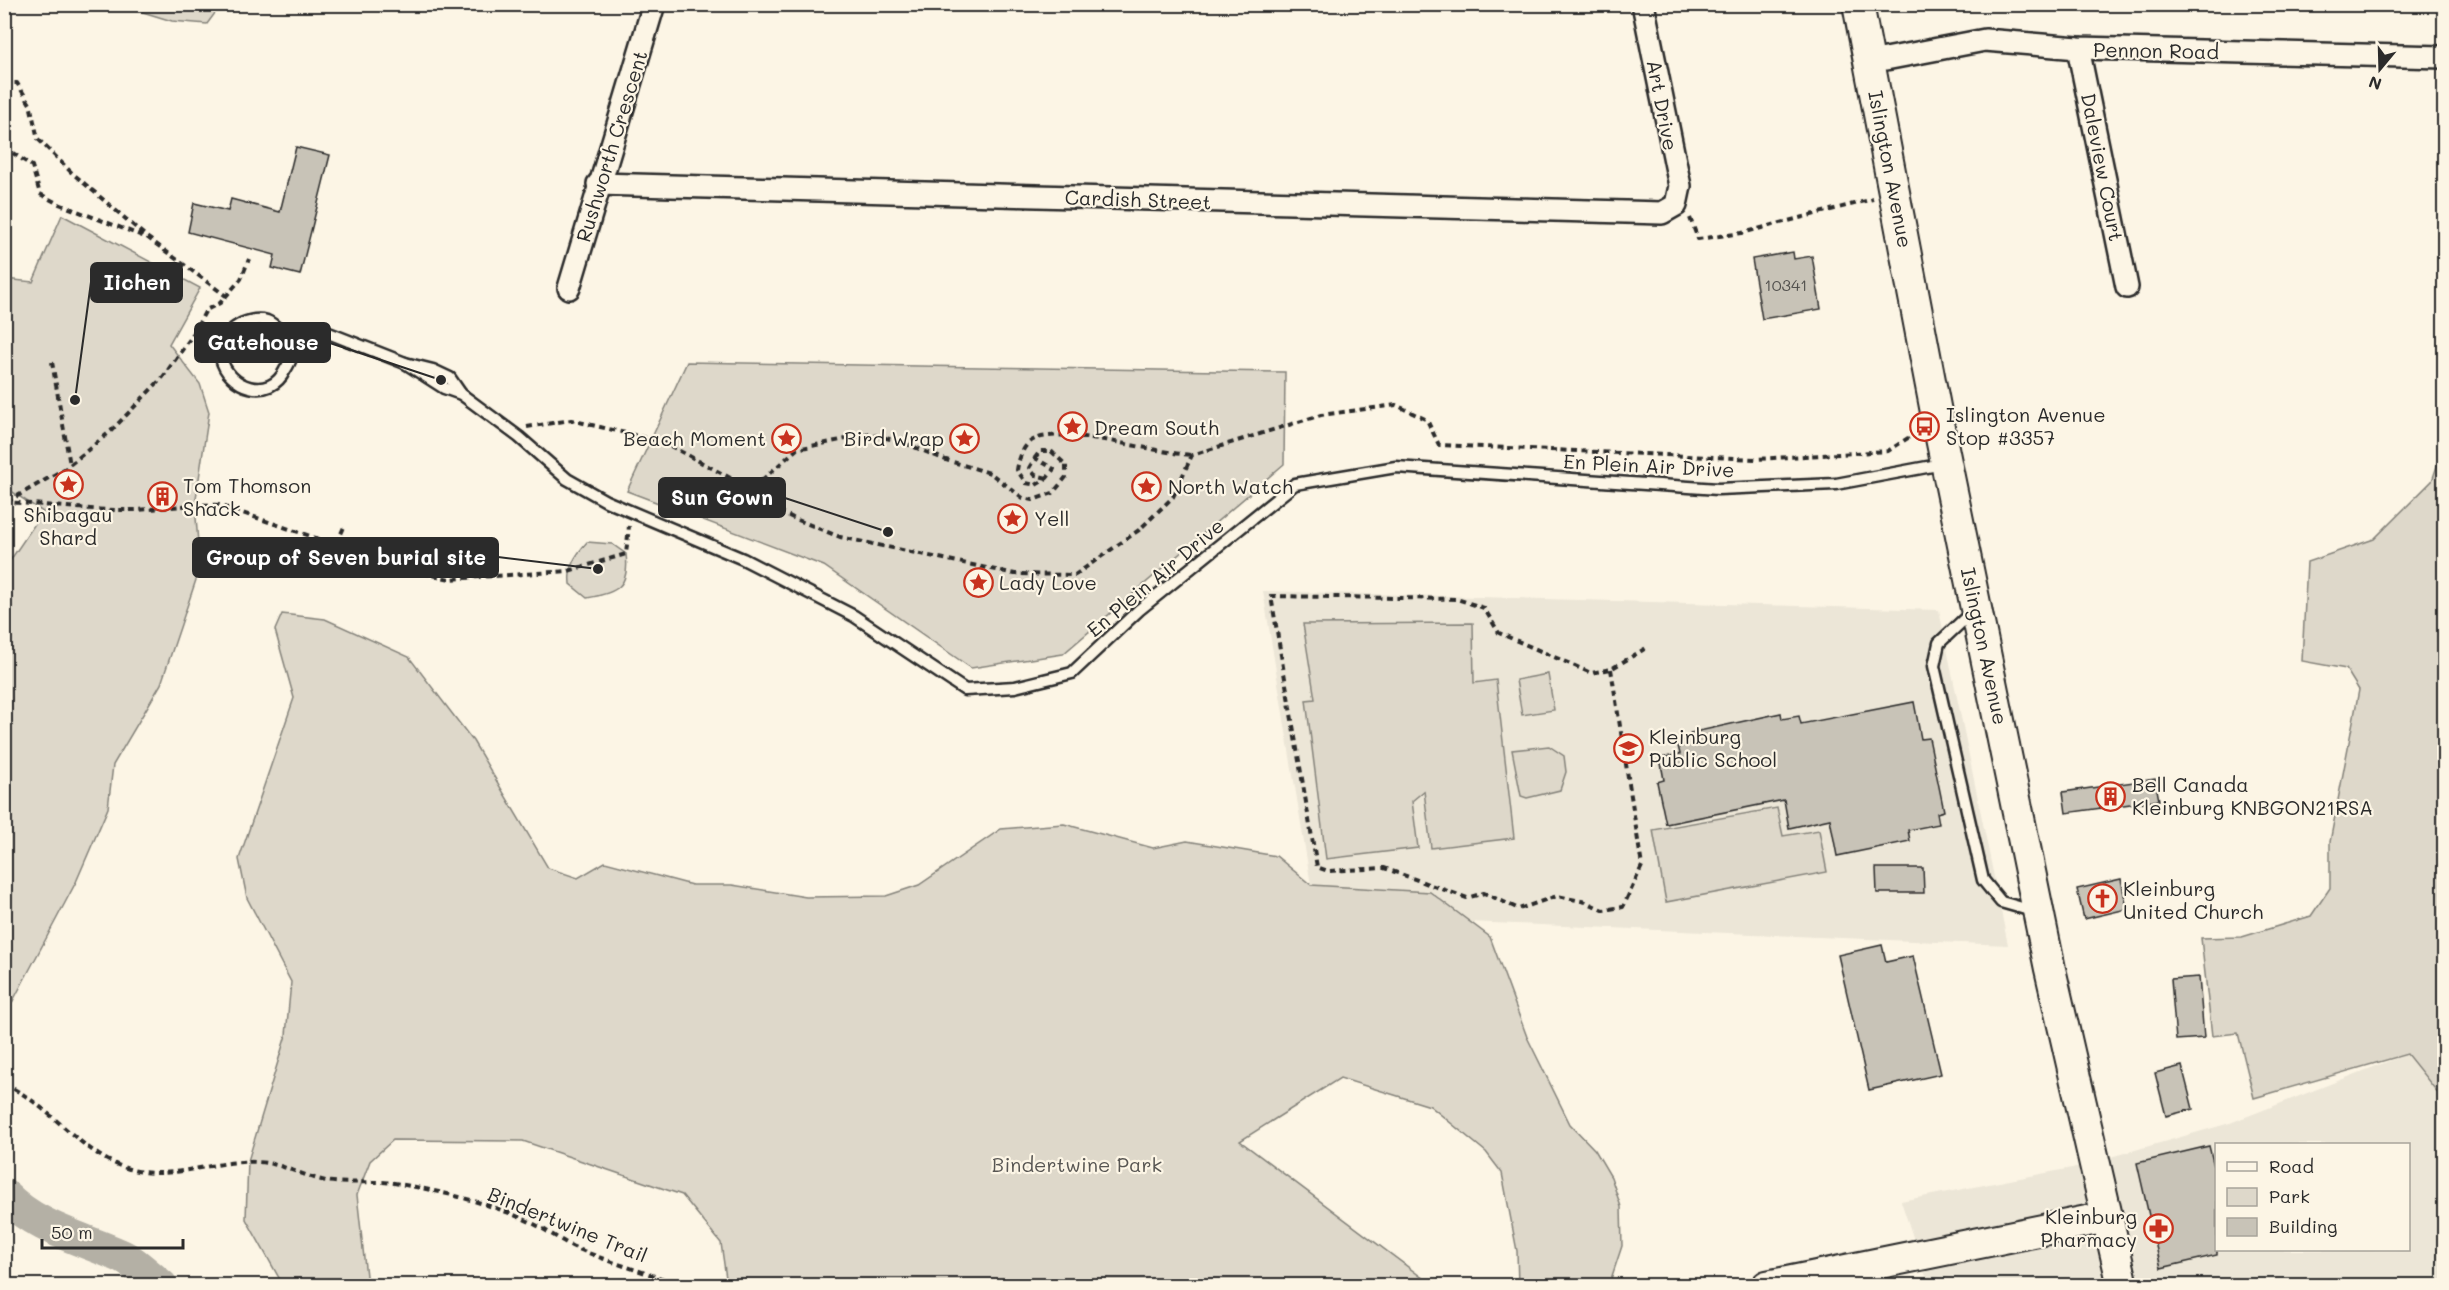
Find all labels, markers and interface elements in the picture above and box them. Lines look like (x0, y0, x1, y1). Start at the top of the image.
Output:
street label: Pennon Road (2093, 36, 2219, 64)
north arrow (2350, 39, 2410, 99)
street label: Rushworth Crescent (569, 47, 653, 245)
street label: Art Drive (1641, 57, 1685, 153)
text: N (2366, 72, 2384, 96)
street label: Islington Avenue (1863, 88, 1919, 250)
street label: Daleview Court (2076, 91, 2130, 243)
street label: Cardish Street (1064, 183, 1212, 215)
callout: Iichen (91, 263, 182, 302)
text: Iichen (103, 268, 171, 295)
house number: 10341 (1765, 274, 1807, 295)
callout: Gatehouse (195, 323, 330, 362)
text: Gatehouse (208, 328, 319, 355)
place label: Islington Avenue Stop #3357 (1946, 401, 2106, 450)
bus stop icon: Islington Avenue Stop #3357 (1909, 410, 1941, 442)
place icon: Dream South (1057, 411, 1089, 443)
place label: Dream South (1094, 414, 1219, 440)
place icon: Beach Moment (771, 422, 803, 454)
place icon: Bird Wrap (949, 422, 981, 454)
place label: Beach Moment (623, 425, 766, 451)
place label: Bird Wrap (844, 425, 944, 451)
street label: En Plein Air Drive (1563, 448, 1735, 482)
place icon: Shibagau Shard (52, 468, 84, 500)
place icon: North Watch (1131, 470, 1163, 502)
place label: Tom Thomson Shack (183, 472, 311, 521)
place label: North Watch (1168, 473, 1293, 499)
callout: Sun Gown (659, 478, 785, 517)
building icon: Tom Thomson Shack (146, 481, 178, 513)
text: Sun Gown (671, 483, 773, 510)
place label: Shibagau Shard (24, 501, 112, 550)
place icon: Yell (997, 502, 1029, 534)
place label: Yell (1034, 505, 1070, 531)
street label: En Plein Air Drive (1081, 512, 1229, 642)
callout: Group of Seven burial site (193, 538, 498, 577)
text: Group of Seven burial site (206, 543, 486, 570)
street label: Islington Avenue (1956, 565, 2014, 727)
place icon: Lady Love (962, 566, 994, 598)
place label: Lady Love (999, 569, 1097, 595)
place label: Kleinburg Public School (1649, 723, 1777, 772)
school or university icon: Kleinburg Public School (1612, 732, 1644, 764)
place label: Bell Canada Kleinburg KNBGON21RSA (2132, 771, 2373, 820)
building icon: Bell Canada Kleinburg KNBGON21RSA (2095, 780, 2127, 812)
place label: Kleinburg United Church (2123, 875, 2263, 924)
church icon: Kleinburg United Church (2086, 883, 2118, 915)
legend (2215, 1143, 2410, 1251)
park label: Bindertwine Park (992, 1151, 1162, 1177)
text: Road (2269, 1154, 2314, 1178)
street label: Bindertwine Trail (484, 1180, 652, 1268)
text: Park (2269, 1184, 2310, 1208)
place label: Kleinburg Pharmacy (2040, 1203, 2137, 1252)
scale bar (42, 1212, 183, 1250)
pharmacy icon: Kleinburg Pharmacy (2142, 1212, 2174, 1244)
text: Building (2269, 1214, 2337, 1238)
text: 50 m (51, 1220, 93, 1244)

